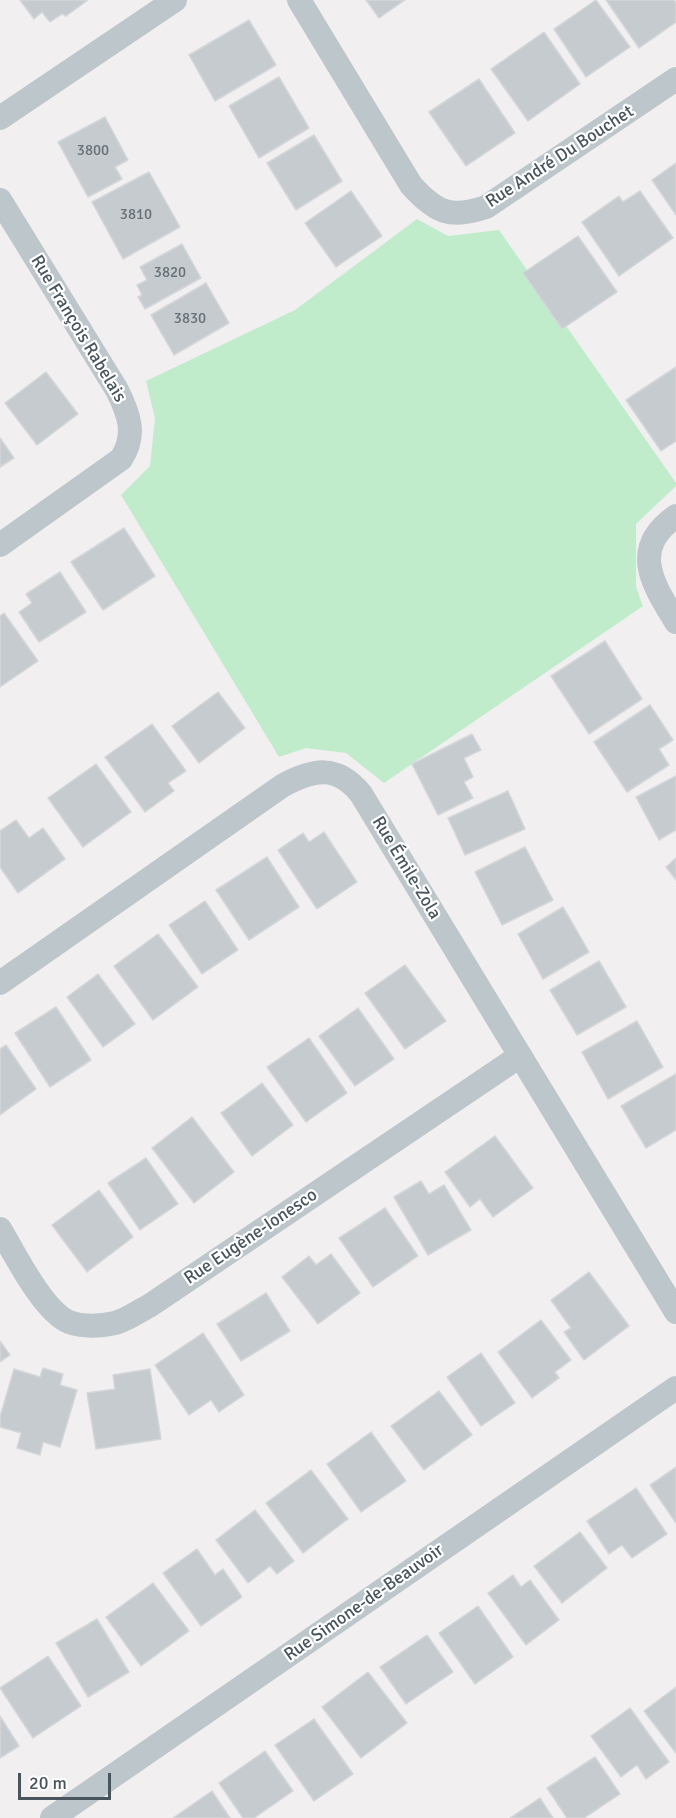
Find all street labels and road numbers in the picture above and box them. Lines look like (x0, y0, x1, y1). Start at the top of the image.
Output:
street label: Rue André Du Bouchet (482, 101, 638, 213)
street label: Rue François Rabelais (26, 252, 130, 406)
street label: Rue Émile-Zola (367, 813, 445, 923)
street label: Rue Eugène-Ionesco (180, 1185, 322, 1289)
street label: Rue Simone-de-Beauvoir (280, 1540, 448, 1666)

